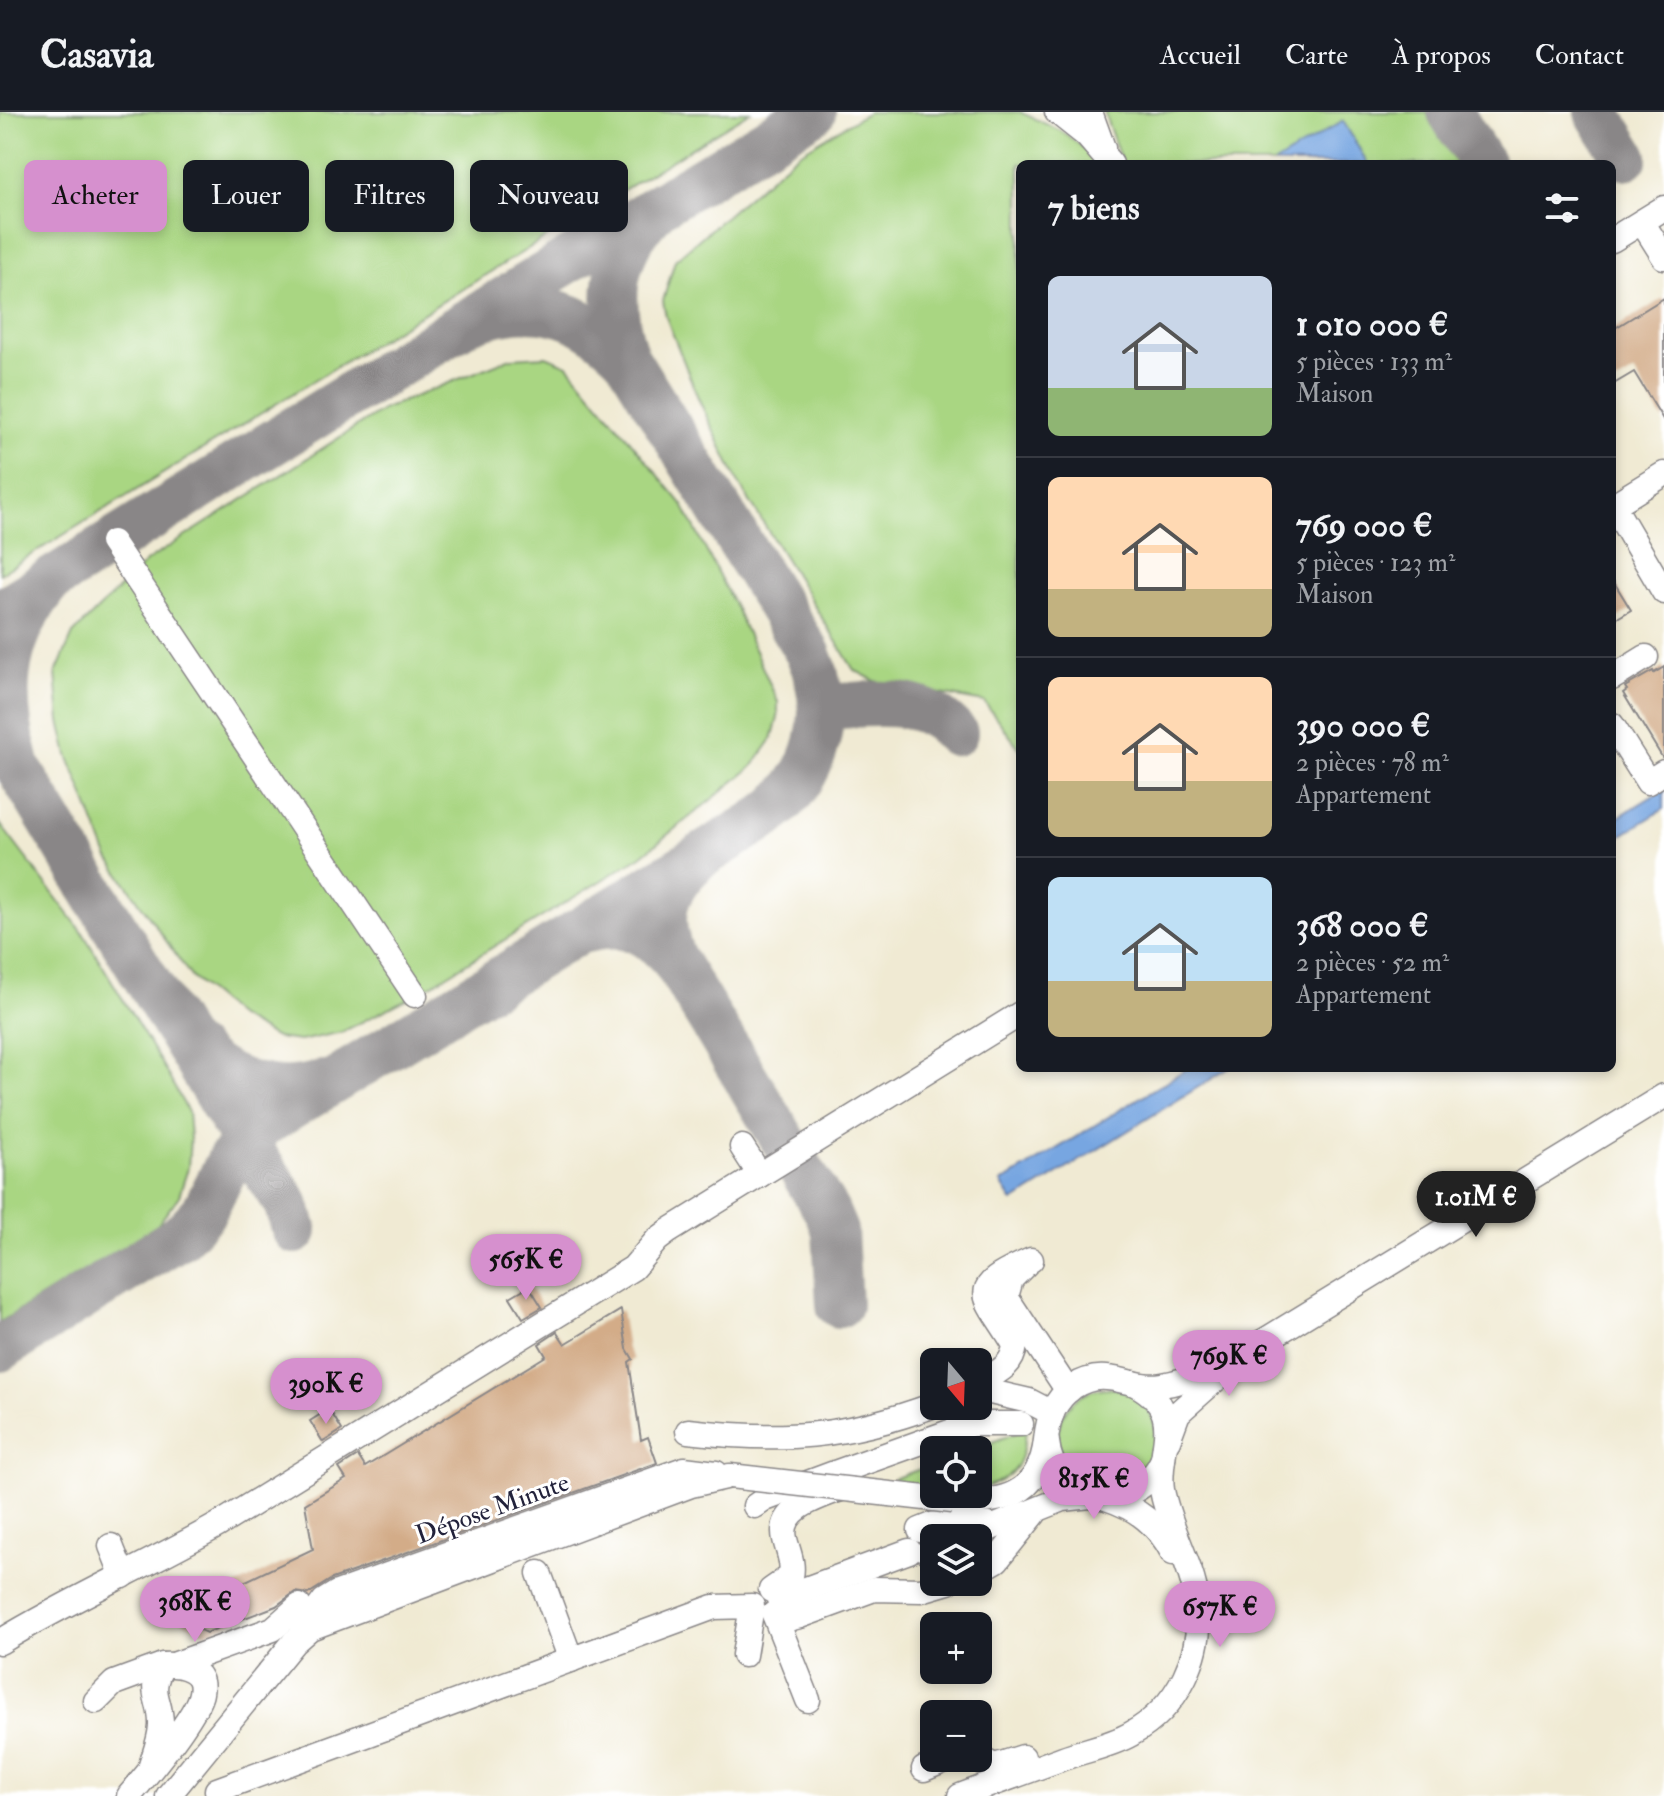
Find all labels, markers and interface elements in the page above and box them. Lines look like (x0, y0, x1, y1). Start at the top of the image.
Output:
text: Casavia (40, 31, 153, 79)
text: Accueil (1160, 38, 1241, 73)
text: Carte (1285, 38, 1348, 73)
text: À propos (1392, 38, 1491, 73)
text: Contact (1535, 38, 1624, 73)
chip: Acheter (24, 160, 167, 232)
chip: Louer (183, 160, 309, 232)
chip: Filtres (325, 160, 454, 232)
chip: Nouveau (470, 160, 628, 232)
icon: filters (1540, 186, 1584, 230)
text: 7 biens (1048, 187, 1140, 230)
text: 1 010 000 € (1296, 303, 1448, 346)
icon: home (1112, 308, 1208, 404)
text: 5 pièces · 133 m² (1296, 346, 1452, 378)
text: Maison (1296, 378, 1373, 410)
text: 769 000 € (1296, 504, 1433, 547)
icon: home (1112, 509, 1208, 605)
text: 5 pièces · 123 m² (1296, 547, 1455, 579)
text: Maison (1296, 579, 1373, 611)
text: 390 000 € (1296, 704, 1430, 747)
icon: home (1112, 709, 1208, 805)
text: 2 pièces · 78 m² (1296, 747, 1449, 779)
text: Appartement (1296, 779, 1431, 811)
text: 368 000 € (1296, 904, 1429, 947)
icon: home (1112, 909, 1208, 1005)
text: 2 pièces · 52 m² (1296, 947, 1449, 979)
text: Appartement (1296, 979, 1431, 1011)
pin: 1.01M € (1402, 1171, 1550, 1239)
text: 1.01M € (1435, 1181, 1517, 1213)
pin: 565K € (461, 1234, 591, 1302)
text: 565K € (489, 1244, 563, 1276)
pin: 769K € (1164, 1330, 1294, 1398)
text: 769K € (1190, 1340, 1268, 1372)
north arrow (920, 1348, 992, 1420)
map controls (920, 1348, 992, 1772)
pin: 390K € (261, 1358, 391, 1426)
text: 390K € (288, 1368, 364, 1400)
button: locate (920, 1436, 992, 1508)
pin: 815K € (1029, 1453, 1159, 1521)
text: 815K € (1058, 1463, 1130, 1495)
street label: Dépose Minute (411, 1466, 574, 1552)
button: layers (920, 1524, 992, 1596)
pin: 368K € (130, 1576, 260, 1644)
pin: 657K € (1155, 1581, 1285, 1649)
text: 368K € (158, 1586, 232, 1618)
text: 657K € (1182, 1591, 1258, 1623)
button: + (920, 1612, 992, 1684)
button: − (920, 1700, 992, 1772)

